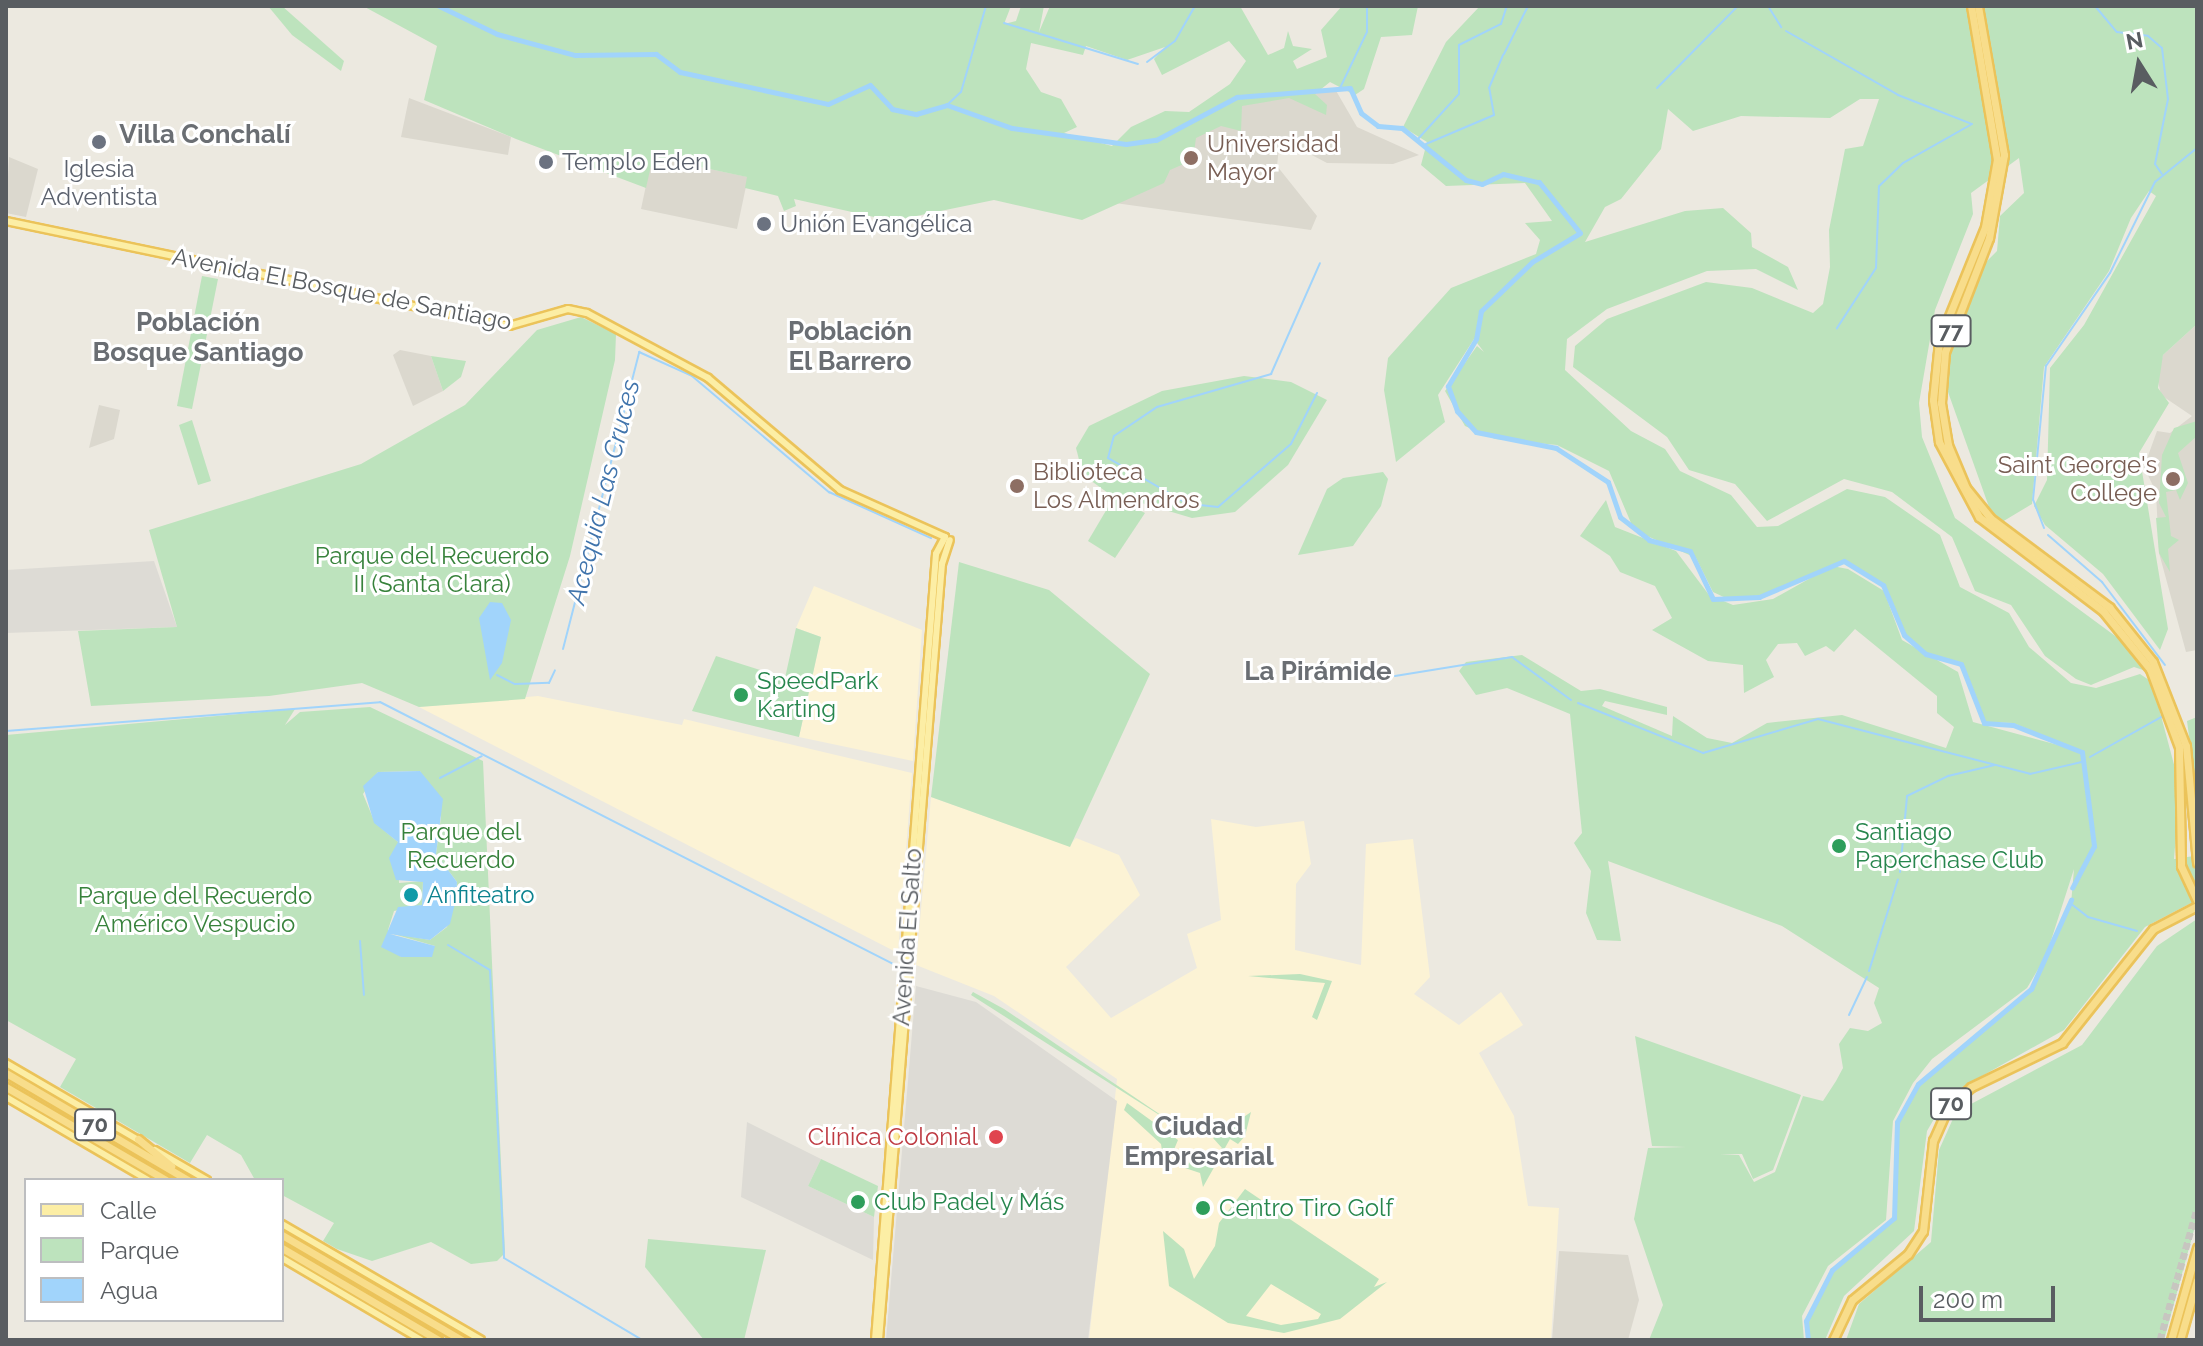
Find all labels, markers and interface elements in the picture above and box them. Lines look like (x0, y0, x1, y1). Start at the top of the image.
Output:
north arrow (2099, 24, 2179, 104)
text: N (2124, 26, 2145, 55)
district label: Villa Conchalí (119, 119, 291, 151)
place label: Universidad Mayor (1207, 130, 1339, 186)
marker: Iglesia Adventista (90, 133, 108, 151)
place label: Templo Eden (562, 148, 709, 176)
marker: Universidad Mayor (1182, 149, 1200, 167)
marker: Templo Eden (537, 153, 555, 171)
place label: Iglesia Adventista (40, 155, 158, 211)
place label: Unión Evangélica (780, 210, 972, 238)
marker: Unión Evangélica (755, 215, 773, 233)
street label: Avenida El Bosque de Santiago (170, 242, 514, 336)
district label: Población Bosque Santiago (93, 307, 303, 368)
road number: 77 (1929, 313, 1973, 349)
district label: Población El Barrero (788, 316, 912, 378)
water label: Acequia Las Cruces (561, 377, 647, 607)
place label: Saint George's College (1998, 451, 2157, 507)
place label: Biblioteca Los Almendros (1033, 458, 1200, 514)
marker: Saint George's College (2164, 470, 2182, 488)
marker: Biblioteca Los Almendros (1008, 477, 1026, 495)
park label: Parque del Recuerdo II (Santa Clara) (314, 542, 550, 598)
district label: La Pirámide (1244, 656, 1392, 688)
place label: SpeedPark Karting (757, 667, 878, 723)
marker: SpeedPark Karting (732, 686, 750, 704)
park label: Parque del Recuerdo (401, 818, 521, 874)
place label: Santiago Paperchase Club (1855, 818, 2044, 874)
marker: Santiago Paperchase Club (1830, 837, 1848, 855)
street label: Avenida El Salto (886, 847, 928, 1027)
place label: Anfiteatro (427, 881, 534, 909)
park label: Parque del Recuerdo Américo Vespucio (77, 882, 313, 938)
marker: Anfiteatro (402, 886, 420, 904)
road number: 70 (1929, 1086, 1973, 1122)
road number: 70 (73, 1107, 117, 1143)
district label: Ciudad Empresarial (1124, 1111, 1274, 1172)
place label: Clínica Colonial (808, 1123, 978, 1151)
marker: Clínica Colonial (985, 1126, 1007, 1148)
legend (24, 1178, 284, 1322)
place label: Club Padel y Más (874, 1188, 1066, 1216)
marker: Club Padel y Más (849, 1193, 867, 1211)
place label: Centro Tiro Golf (1219, 1194, 1394, 1222)
text: Calle (100, 1196, 157, 1225)
marker: Centro Tiro Golf (1194, 1199, 1212, 1217)
text: Parque (100, 1236, 179, 1265)
scale bar (1923, 1270, 2059, 1320)
text: Agua (100, 1276, 158, 1305)
text: 200 m (1933, 1285, 2003, 1314)

